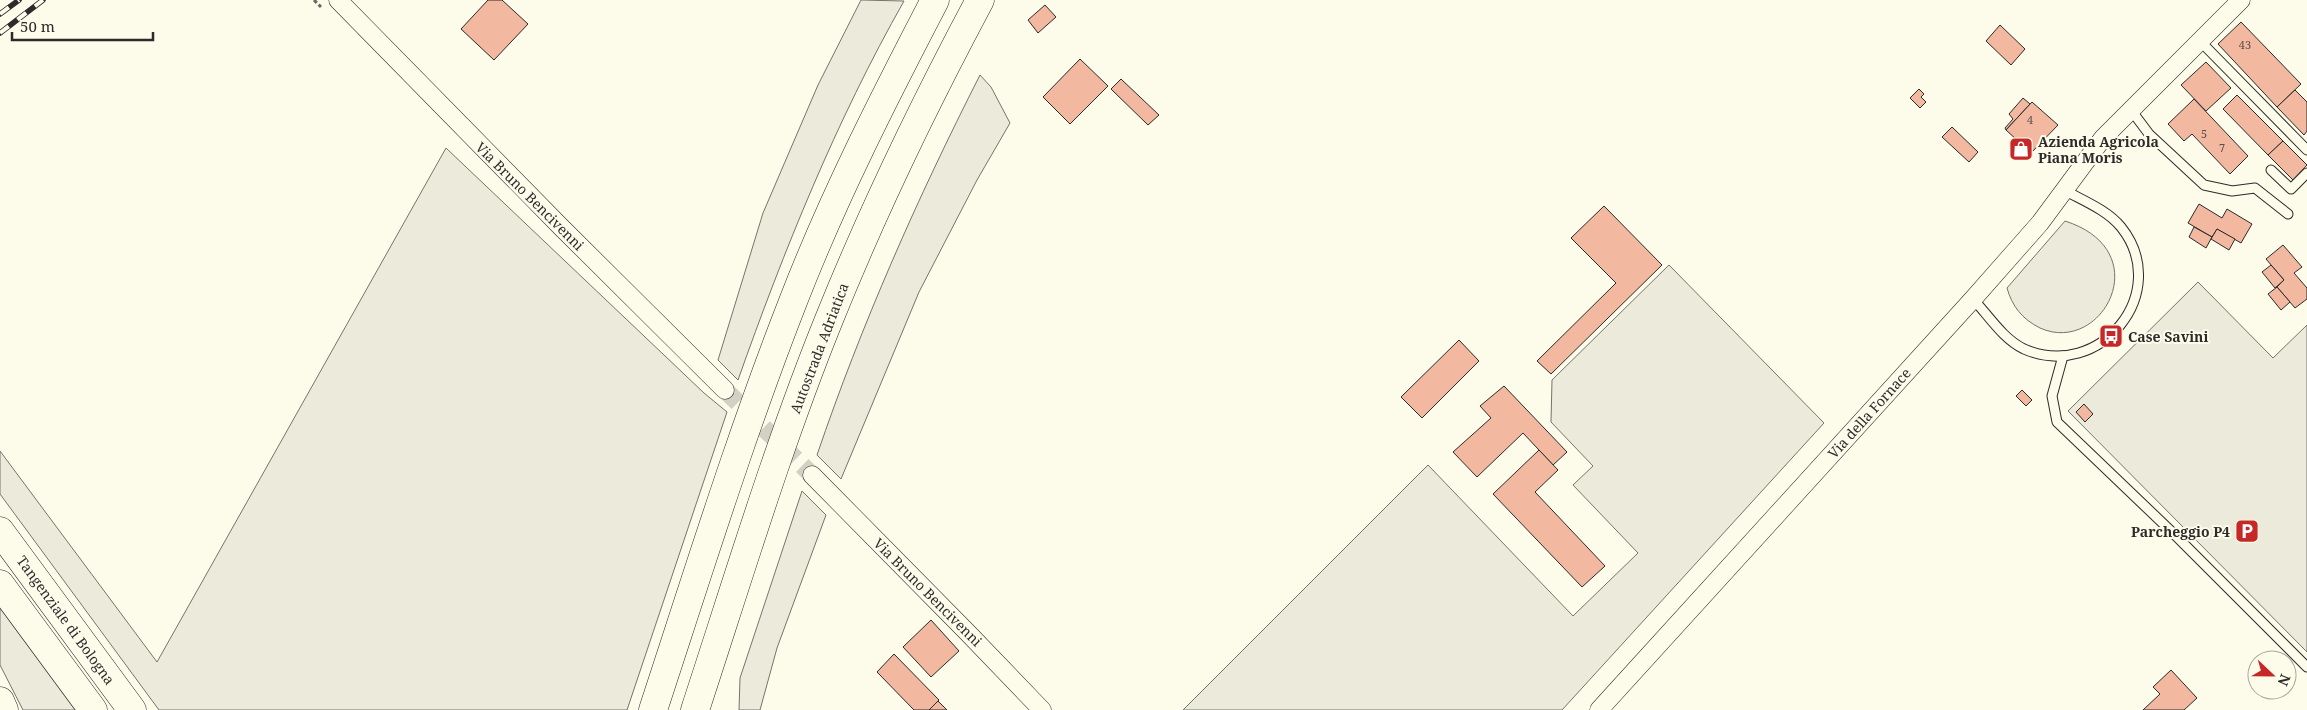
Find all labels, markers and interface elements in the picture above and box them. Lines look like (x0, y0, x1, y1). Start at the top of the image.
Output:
scale bar (12, 10, 154, 42)
text: 50 m (20, 16, 55, 36)
house number: 43 (2239, 37, 2251, 52)
house number: 4 (2027, 112, 2033, 127)
house number: 5 (2201, 126, 2207, 141)
place label: Azienda Agricola Piana Moris (2038, 132, 2159, 167)
shop icon: Azienda Agricola Piana Moris (2008, 136, 2034, 162)
street label: Via Bruno Bencivenni (472, 138, 589, 255)
house number: 7 (2219, 140, 2225, 155)
street label: Autostrada Adriatica (785, 280, 853, 416)
bus stop icon: Case Savini (2098, 323, 2124, 349)
place label: Case Savini (2128, 327, 2208, 346)
street label: Via della Fornace (1823, 364, 1915, 462)
parking icon: Parcheggio P4 (2234, 518, 2260, 544)
place label: Parcheggio P4 (2131, 522, 2230, 541)
street label: Via Bruno Bencivenni (870, 534, 987, 651)
street label: Tangenziale di Bologna (13, 552, 119, 688)
north arrow (2247, 650, 2297, 700)
text: N (2274, 671, 2295, 689)

